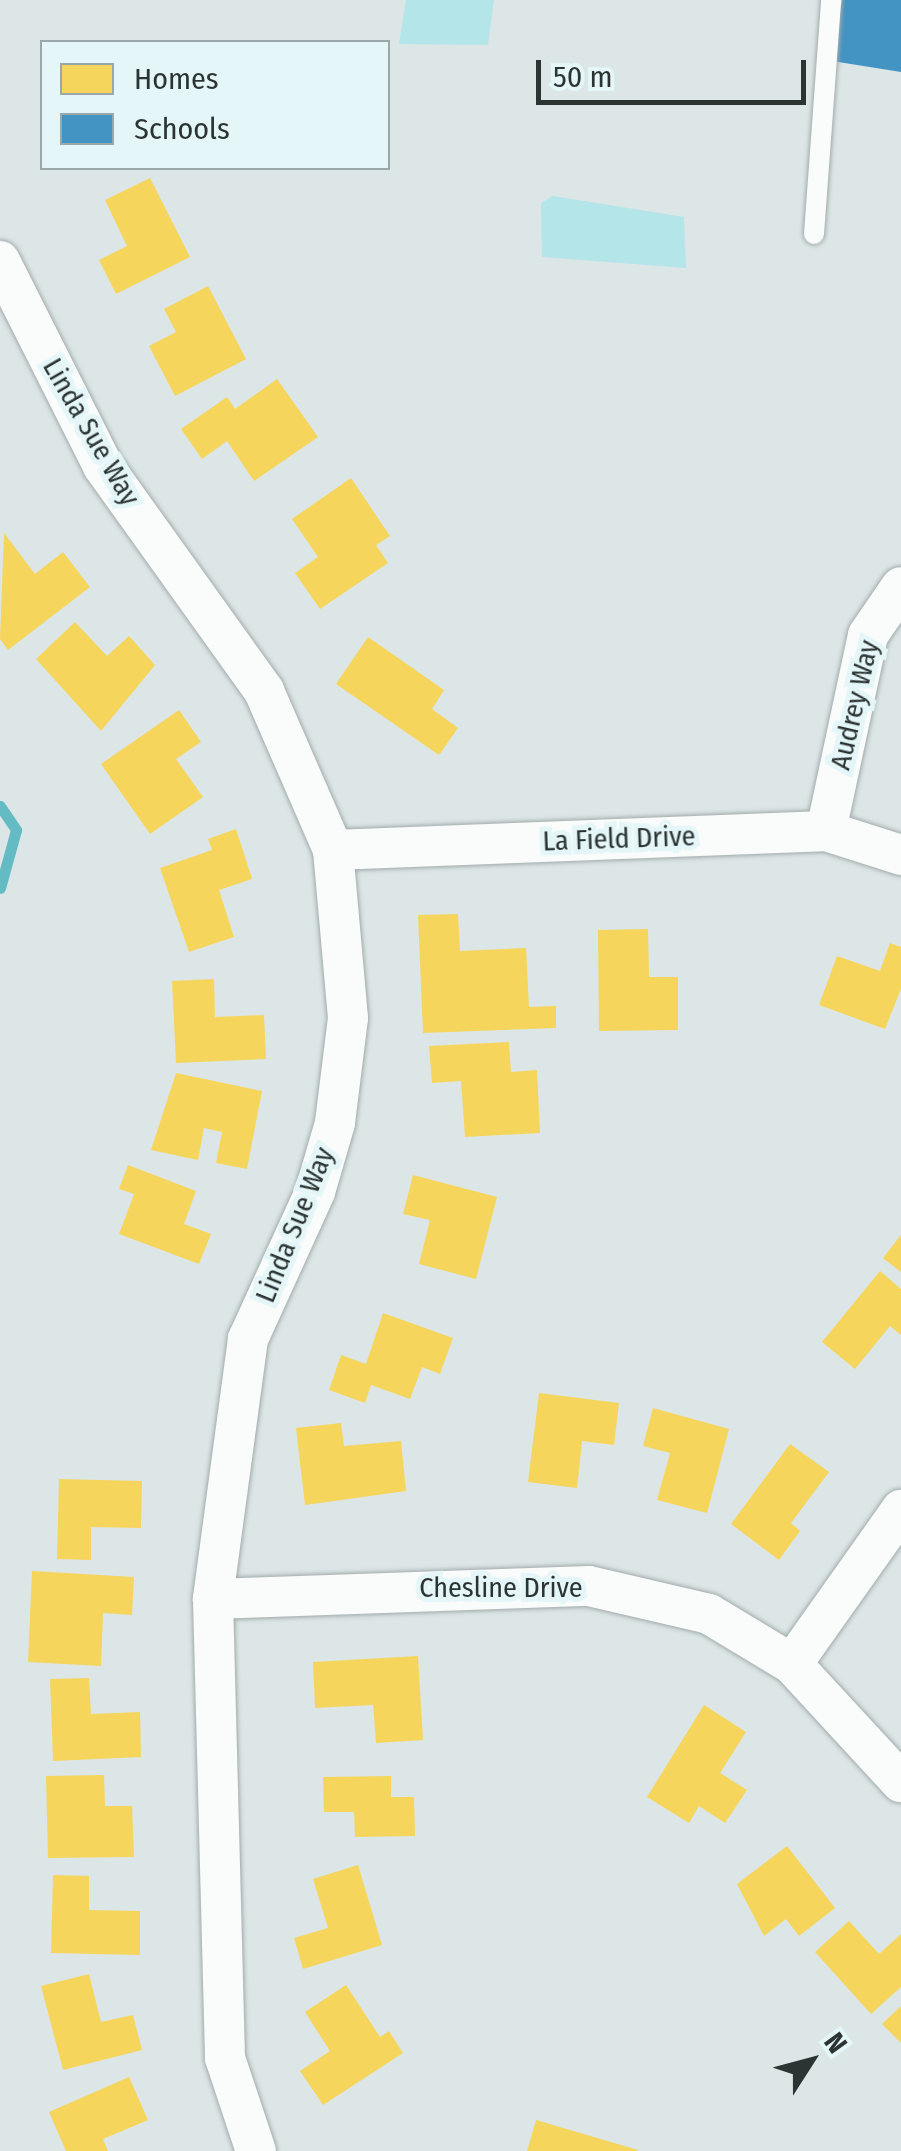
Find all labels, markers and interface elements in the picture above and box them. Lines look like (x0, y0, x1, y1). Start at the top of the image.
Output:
legend (40, 40, 390, 170)
scale bar (541, 40, 811, 102)
text: 50 m (553, 59, 613, 95)
text: Homes (134, 61, 219, 97)
text: Schools (134, 111, 230, 147)
street label: Linda Sue Way (35, 352, 147, 512)
street label: Audrey Way (824, 637, 886, 773)
street label: La Field Drive (542, 820, 696, 858)
street label: Linda Sue Way (249, 1142, 341, 1308)
street label: Chesline Drive (419, 1571, 583, 1605)
north arrow (761, 2011, 861, 2111)
text: N (817, 2027, 854, 2060)

